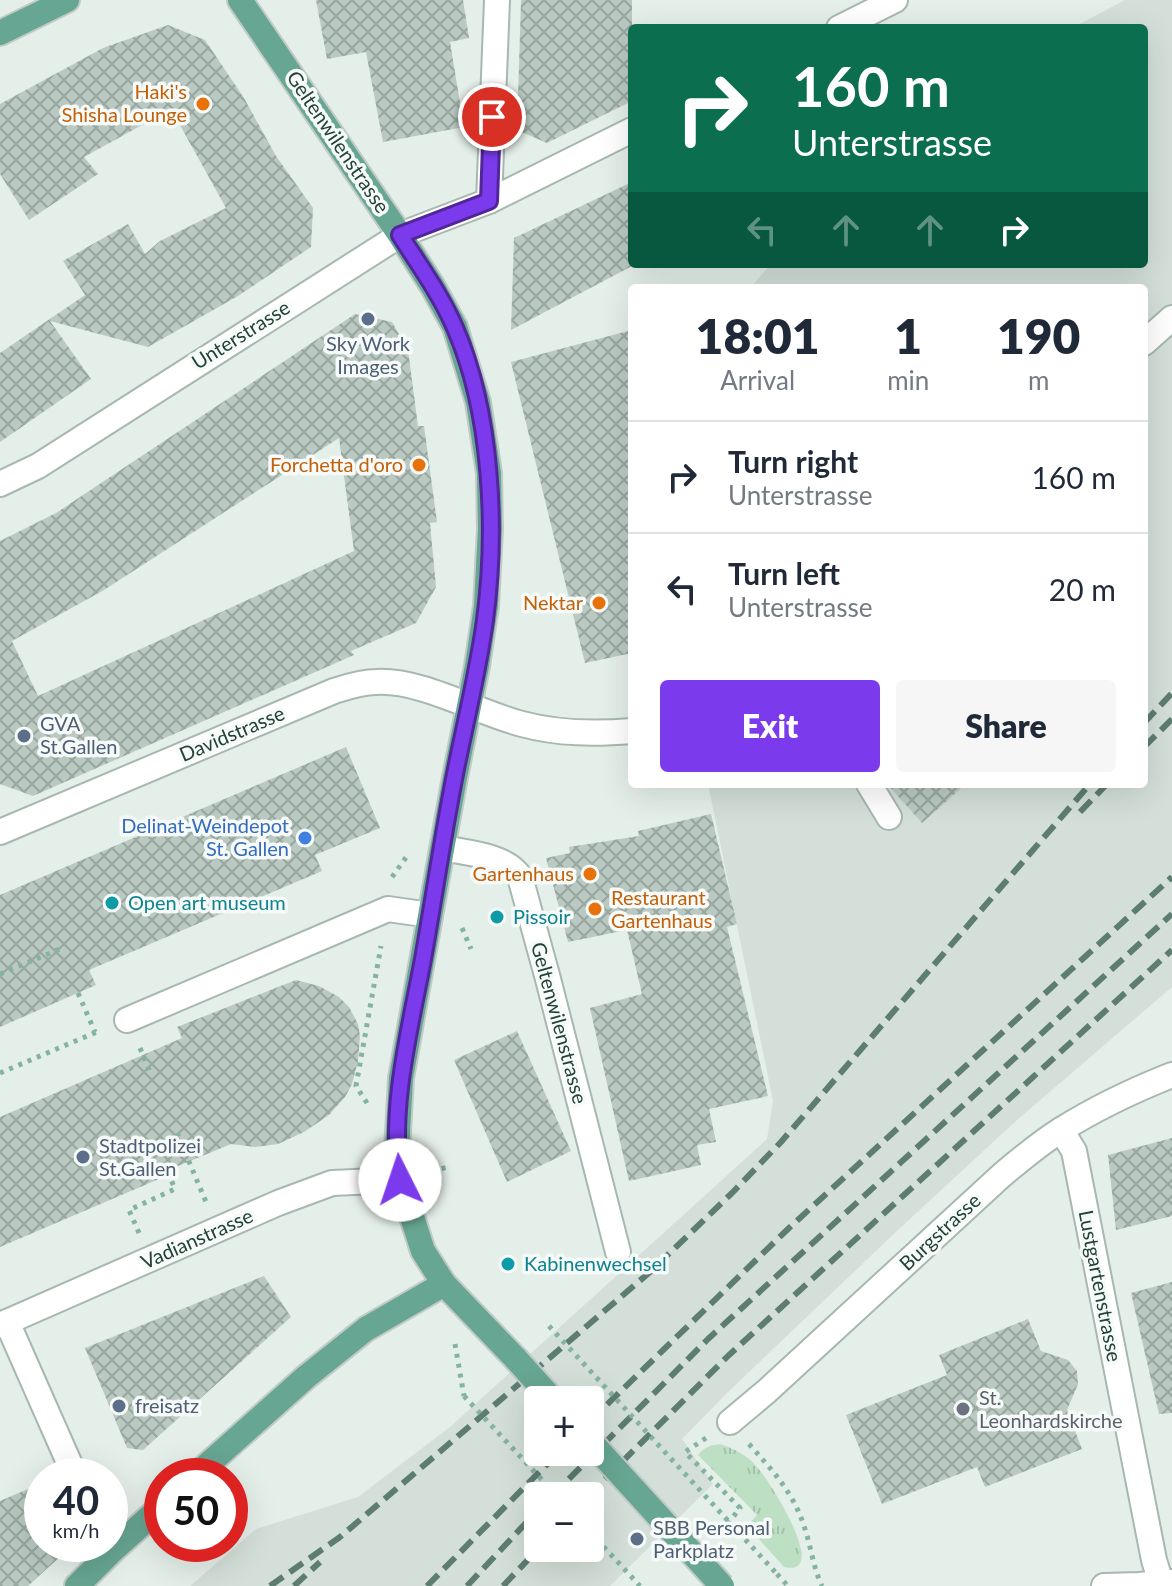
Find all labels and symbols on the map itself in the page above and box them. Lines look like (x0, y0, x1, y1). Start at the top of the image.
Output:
street label: Geltenwilenstrasse (282, 66, 395, 217)
place label: Haki's Shisha Lounge (61, 79, 187, 126)
pin (458, 83, 526, 151)
marker: Haki's Shisha Lounge (194, 95, 212, 113)
street label: Unterstrasse (187, 295, 294, 374)
marker: Sky Work Images (359, 310, 377, 328)
place label: Sky Work Images (326, 331, 411, 378)
place label: Forchetta d'oro (270, 452, 403, 476)
marker: Forchetta d'oro (410, 456, 428, 474)
place label: Nektar (523, 590, 584, 614)
marker: Nektar (590, 594, 608, 612)
street label: Davidstrasse (175, 700, 288, 766)
place label: GVA St.Gallen (40, 711, 117, 758)
marker: GVA St.Gallen (15, 727, 33, 745)
place label: Delinat-Weindepot St. Gallen (121, 813, 289, 860)
marker: Delinat-Weindepot St. Gallen (296, 829, 314, 847)
place label: Gartenhaus (472, 861, 574, 885)
marker: Gartenhaus (581, 865, 599, 883)
place label: Restaurant Gartenhaus (611, 885, 713, 932)
place label: Open art museum (128, 890, 286, 914)
marker: Open art museum (103, 894, 121, 912)
marker: Restaurant Gartenhaus (586, 900, 604, 918)
place label: Pissoir (513, 904, 571, 928)
marker: Pissoir (488, 908, 506, 926)
street label: Geltenwilenstrasse (527, 939, 593, 1106)
place label: Stadtpolizei St.Gallen (99, 1133, 201, 1180)
position arrow (358, 1138, 442, 1222)
marker: Stadtpolizei St.Gallen (74, 1148, 92, 1166)
street label: Burgstrasse (894, 1188, 985, 1275)
street label: Vadianstrasse (137, 1203, 256, 1273)
street label: Lustgartenstrasse (1075, 1208, 1127, 1364)
place label: Kabinenwechsel (524, 1251, 667, 1275)
marker: Kabinenwechsel (499, 1255, 517, 1273)
place label: St. Leonhardskirche (979, 1385, 1123, 1432)
place label: freisatz (135, 1393, 199, 1417)
marker: freisatz (110, 1397, 128, 1415)
marker: St. Leonhardskirche (954, 1400, 972, 1418)
speed limit sign: 50 (144, 1458, 248, 1562)
place label: SBB Personal Parkplatz (653, 1515, 770, 1562)
marker: SBB Personal Parkplatz (628, 1530, 646, 1548)

